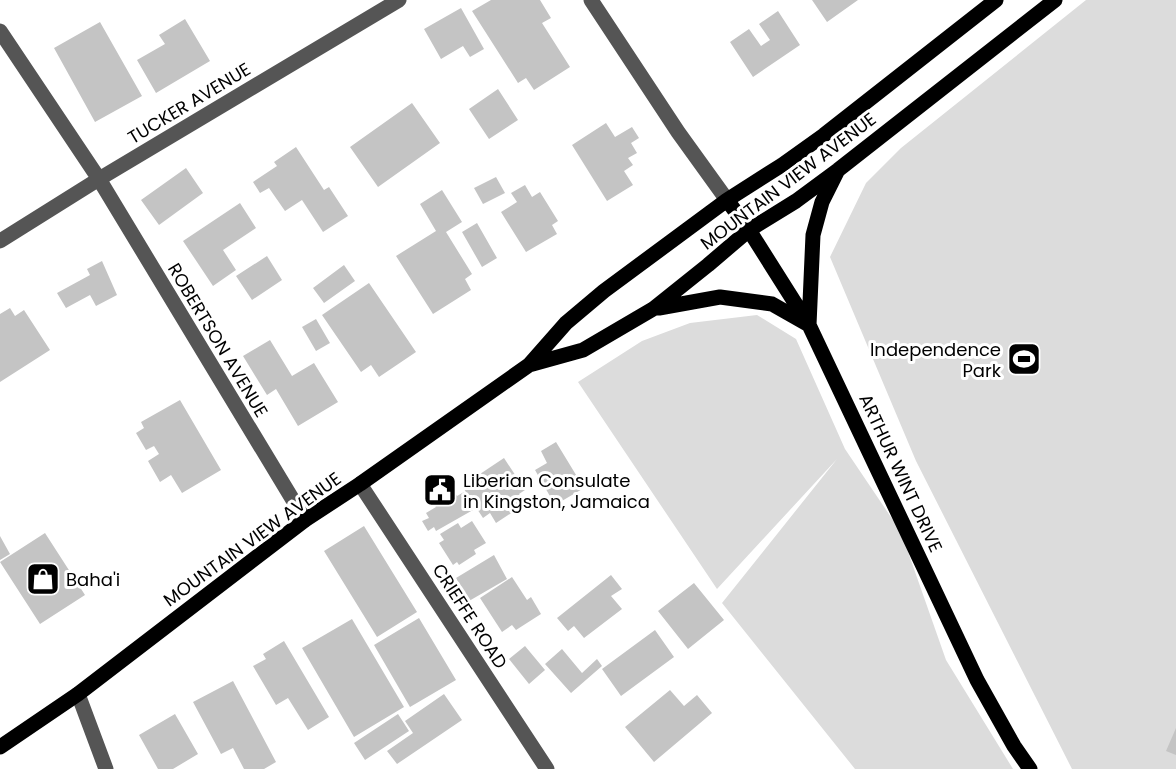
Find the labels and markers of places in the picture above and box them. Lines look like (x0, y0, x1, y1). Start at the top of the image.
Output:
place label: Independence Park (870, 337, 1002, 383)
sports icon: Independence Park (1006, 341, 1042, 377)
place label: Liberian Consulate in Kingston, Jamaica (463, 468, 650, 514)
public building icon: Liberian Consulate in Kingston, Jamaica (422, 472, 458, 508)
shop icon: Baha'i (25, 561, 61, 597)
place label: Baha'i (66, 567, 120, 592)

